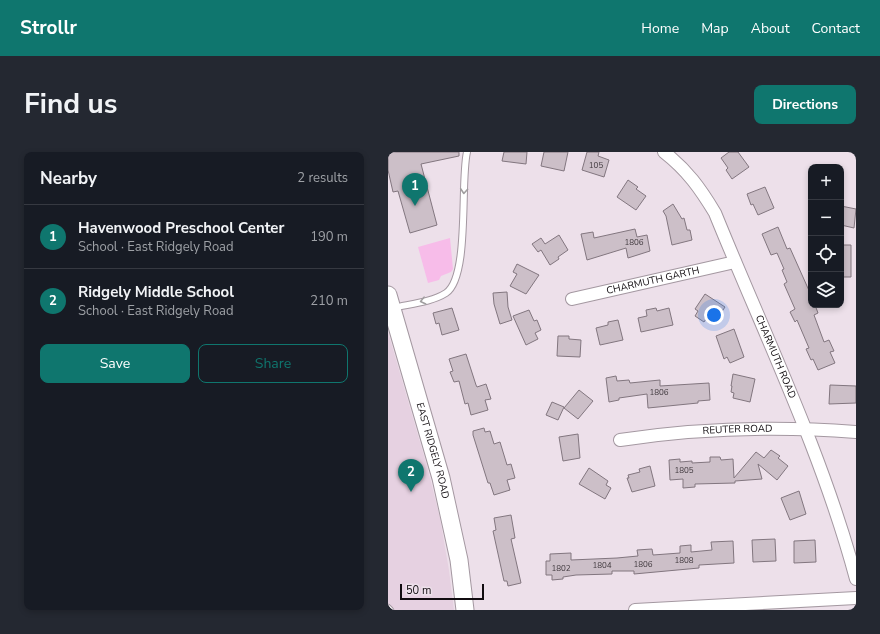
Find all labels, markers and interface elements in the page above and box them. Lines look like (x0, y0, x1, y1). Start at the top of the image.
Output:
text: Strollr (20, 15, 77, 41)
text: Home (641, 19, 679, 38)
text: Map (701, 19, 729, 38)
text: About (751, 19, 790, 38)
text: Contact (812, 19, 860, 38)
text: Find us (24, 85, 118, 123)
button: Directions (754, 85, 856, 124)
house number: 105 (589, 160, 603, 171)
map controls (808, 164, 844, 308)
button: + (808, 164, 844, 200)
text: Nearby (40, 167, 97, 190)
text: 2 results (297, 169, 348, 187)
pin: 1 (402, 173, 428, 206)
one-way arrow (460, 188, 469, 194)
button: − (808, 200, 844, 236)
text: Havenwood Preschool Center (78, 218, 284, 238)
text: 1 (49, 228, 57, 246)
text: 190 m (310, 228, 348, 246)
button: locate (808, 236, 844, 272)
house number: 1806 (624, 237, 644, 248)
text: School · East Ridgely Road (78, 238, 234, 256)
street label: CHARMUTH GARTH (605, 263, 701, 298)
button: layers (808, 272, 844, 308)
text: Ridgely Middle School (78, 282, 234, 302)
text: 2 (49, 292, 57, 310)
text: 210 m (310, 292, 348, 310)
one-way arrow (420, 296, 427, 304)
text: School · East Ridgely Road (78, 302, 234, 320)
your location (704, 305, 724, 325)
street label: CHARMUTH ROAD (752, 313, 799, 401)
button: Save (40, 344, 190, 383)
button: Share (198, 344, 348, 383)
house number: 1806 (649, 387, 669, 398)
street label: EAST RIDGELY ROAD (413, 401, 452, 500)
street label: REUTER ROAD (702, 422, 772, 438)
pin: 2 (398, 459, 424, 492)
house number: 1805 (674, 465, 694, 476)
house number: 1808 (674, 555, 694, 566)
house number: 1806 (633, 559, 653, 570)
house number: 1804 (592, 560, 612, 571)
house number: 1802 (551, 563, 571, 574)
scale bar (400, 582, 484, 601)
text: 50 m (406, 583, 431, 598)

